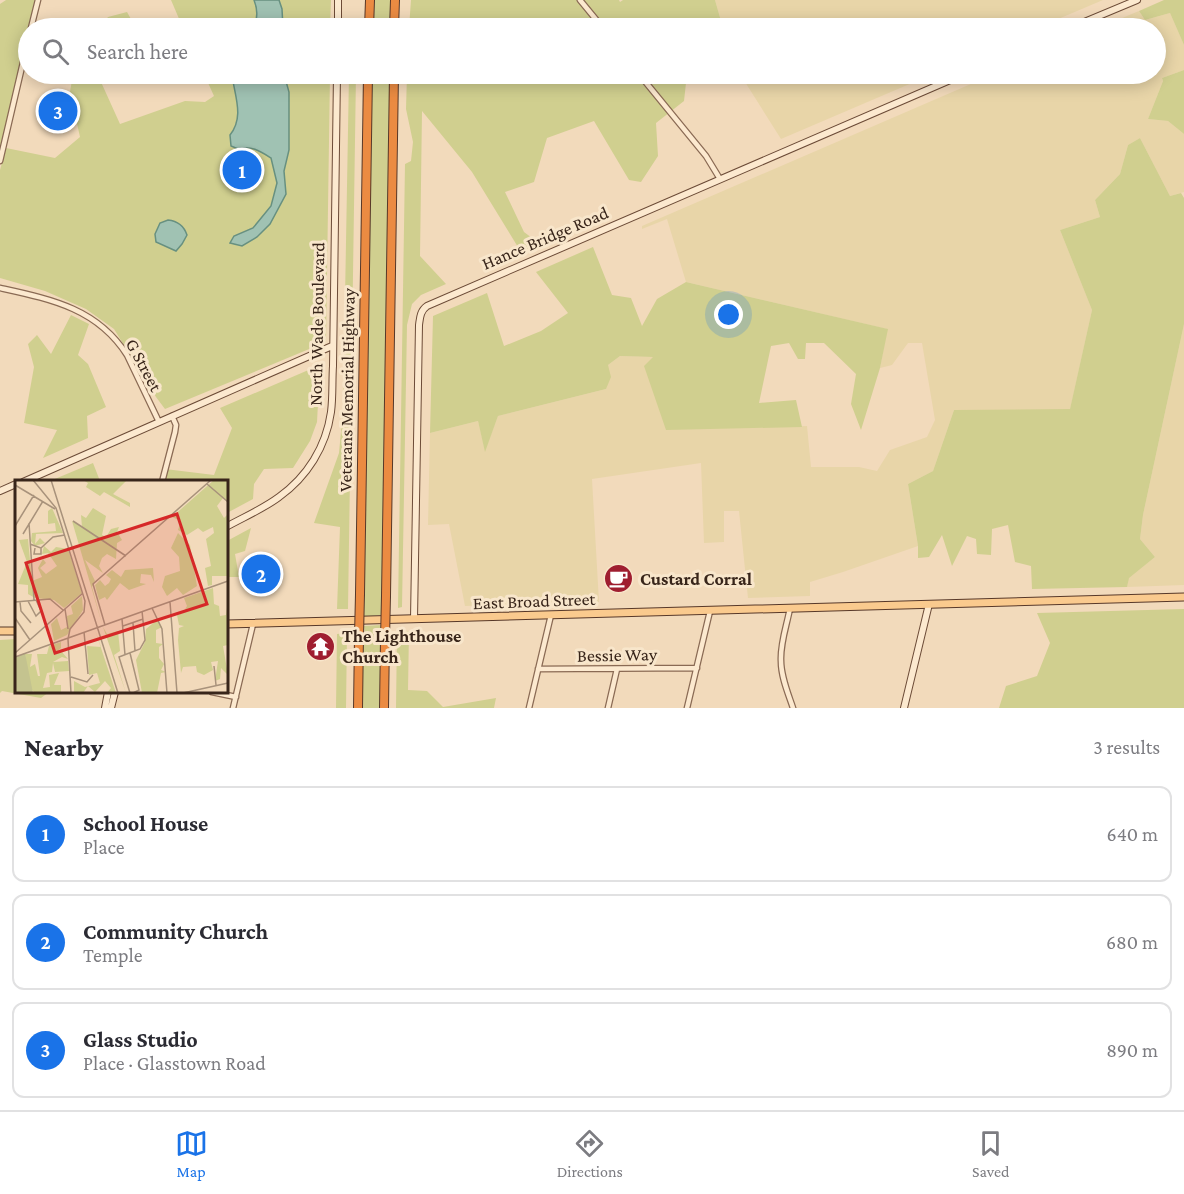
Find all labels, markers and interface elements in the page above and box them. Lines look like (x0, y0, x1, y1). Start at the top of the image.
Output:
search box (18, 18, 1166, 84)
icon: search (39, 35, 72, 68)
text: Search here (87, 39, 188, 64)
pin: 3 (38, 88, 78, 134)
pin: 1 (222, 148, 262, 192)
street label: Hance Bridge Road (479, 202, 612, 274)
street label: North Wade Boulevard (306, 241, 328, 406)
street label: Veterans Memorial Highway (335, 287, 359, 492)
your location (714, 300, 743, 329)
street label: G Street (122, 335, 167, 396)
inset map (15, 480, 228, 693)
pin: 2 (242, 552, 280, 596)
cafe icon: Custard Corral (603, 563, 635, 595)
place label: Custard Corral (640, 569, 752, 589)
street label: East Broad Street (472, 589, 597, 613)
place label: The Lighthouse Church (342, 626, 461, 667)
temple icon: The Lighthouse Church (305, 630, 337, 662)
street label: Bessie Way (577, 644, 658, 666)
text: Nearby (24, 733, 103, 762)
text: 3 results (1093, 736, 1160, 758)
text: School House (83, 811, 208, 836)
text: 1 (42, 823, 49, 845)
text: 640 m (1106, 823, 1158, 845)
text: Place (83, 836, 125, 858)
text: Community Church (83, 919, 268, 944)
text: 2 (40, 931, 51, 953)
text: 680 m (1106, 931, 1158, 953)
text: Temple (83, 944, 143, 966)
text: Glass Studio (83, 1027, 198, 1052)
text: 3 (41, 1039, 50, 1061)
text: 890 m (1106, 1039, 1158, 1061)
text: Place · Glasstown Road (83, 1052, 266, 1074)
tab: Map (175, 1127, 208, 1180)
tab: Directions (557, 1127, 623, 1180)
tab: Saved (972, 1127, 1009, 1180)

